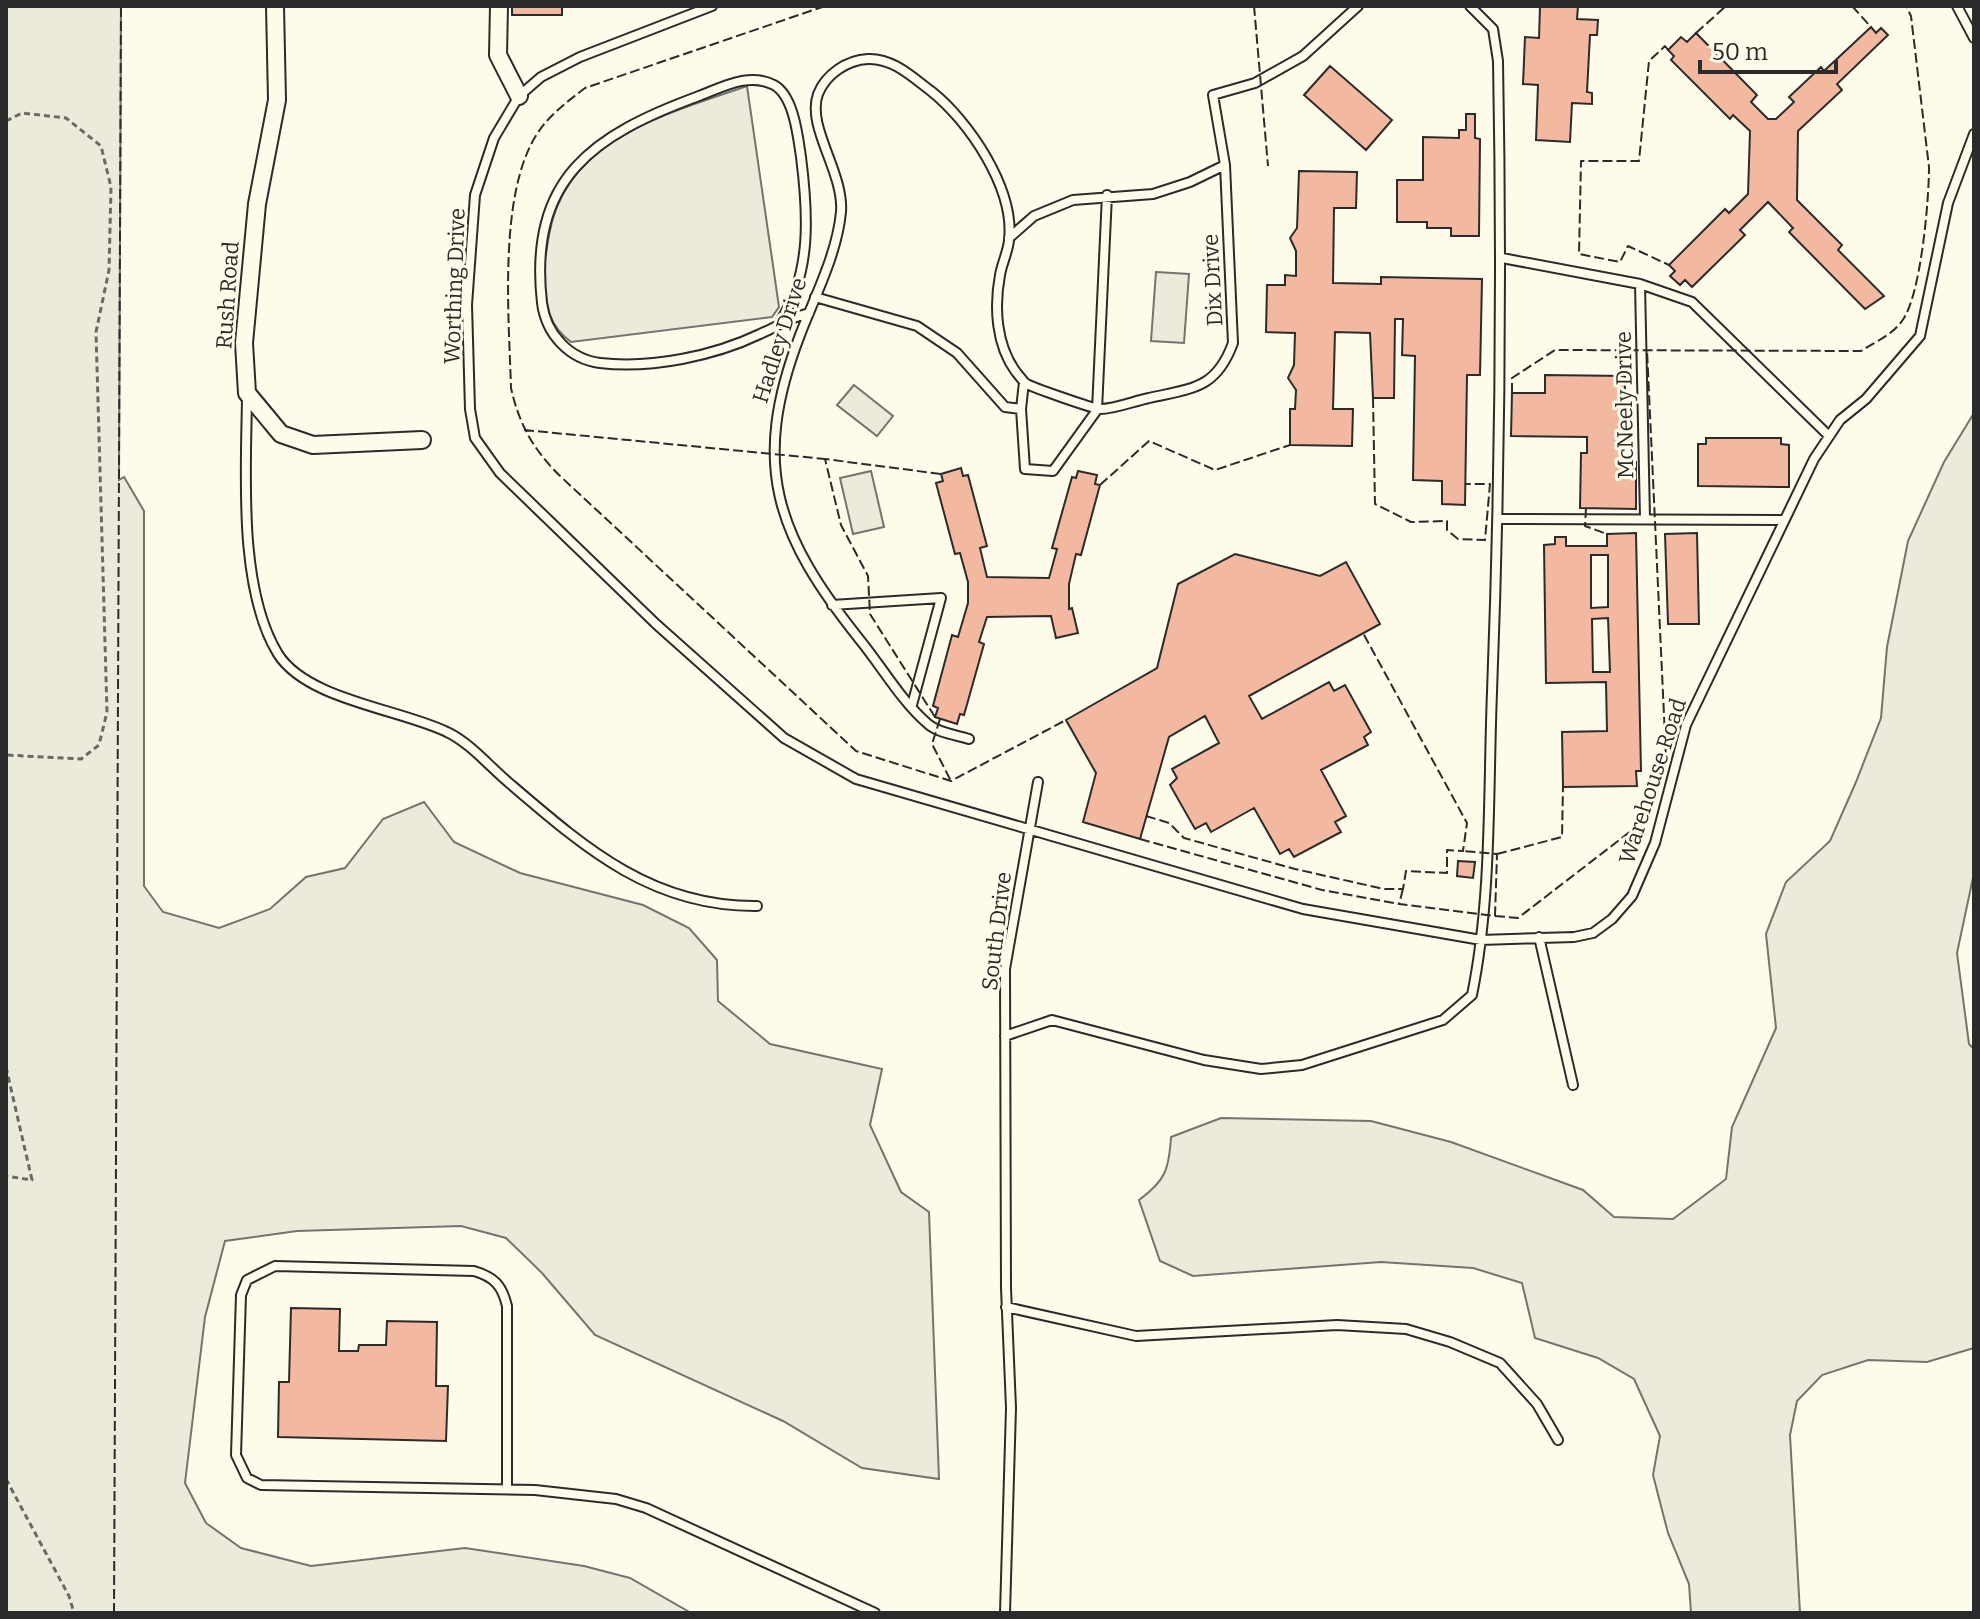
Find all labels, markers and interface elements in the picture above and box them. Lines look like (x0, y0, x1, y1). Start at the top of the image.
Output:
scale bar (1700, 24, 1836, 74)
text: 50 m (1712, 38, 1768, 66)
street label: Worthing Drive (438, 208, 471, 365)
street label: Dix Drive (1197, 233, 1228, 327)
street label: Rush Road (210, 240, 245, 350)
street label: Hadley Drive (746, 274, 812, 406)
street label: McNeely Drive (1610, 331, 1639, 479)
street label: Warehouse Road (1613, 695, 1692, 867)
street label: South Drive (976, 870, 1017, 992)

